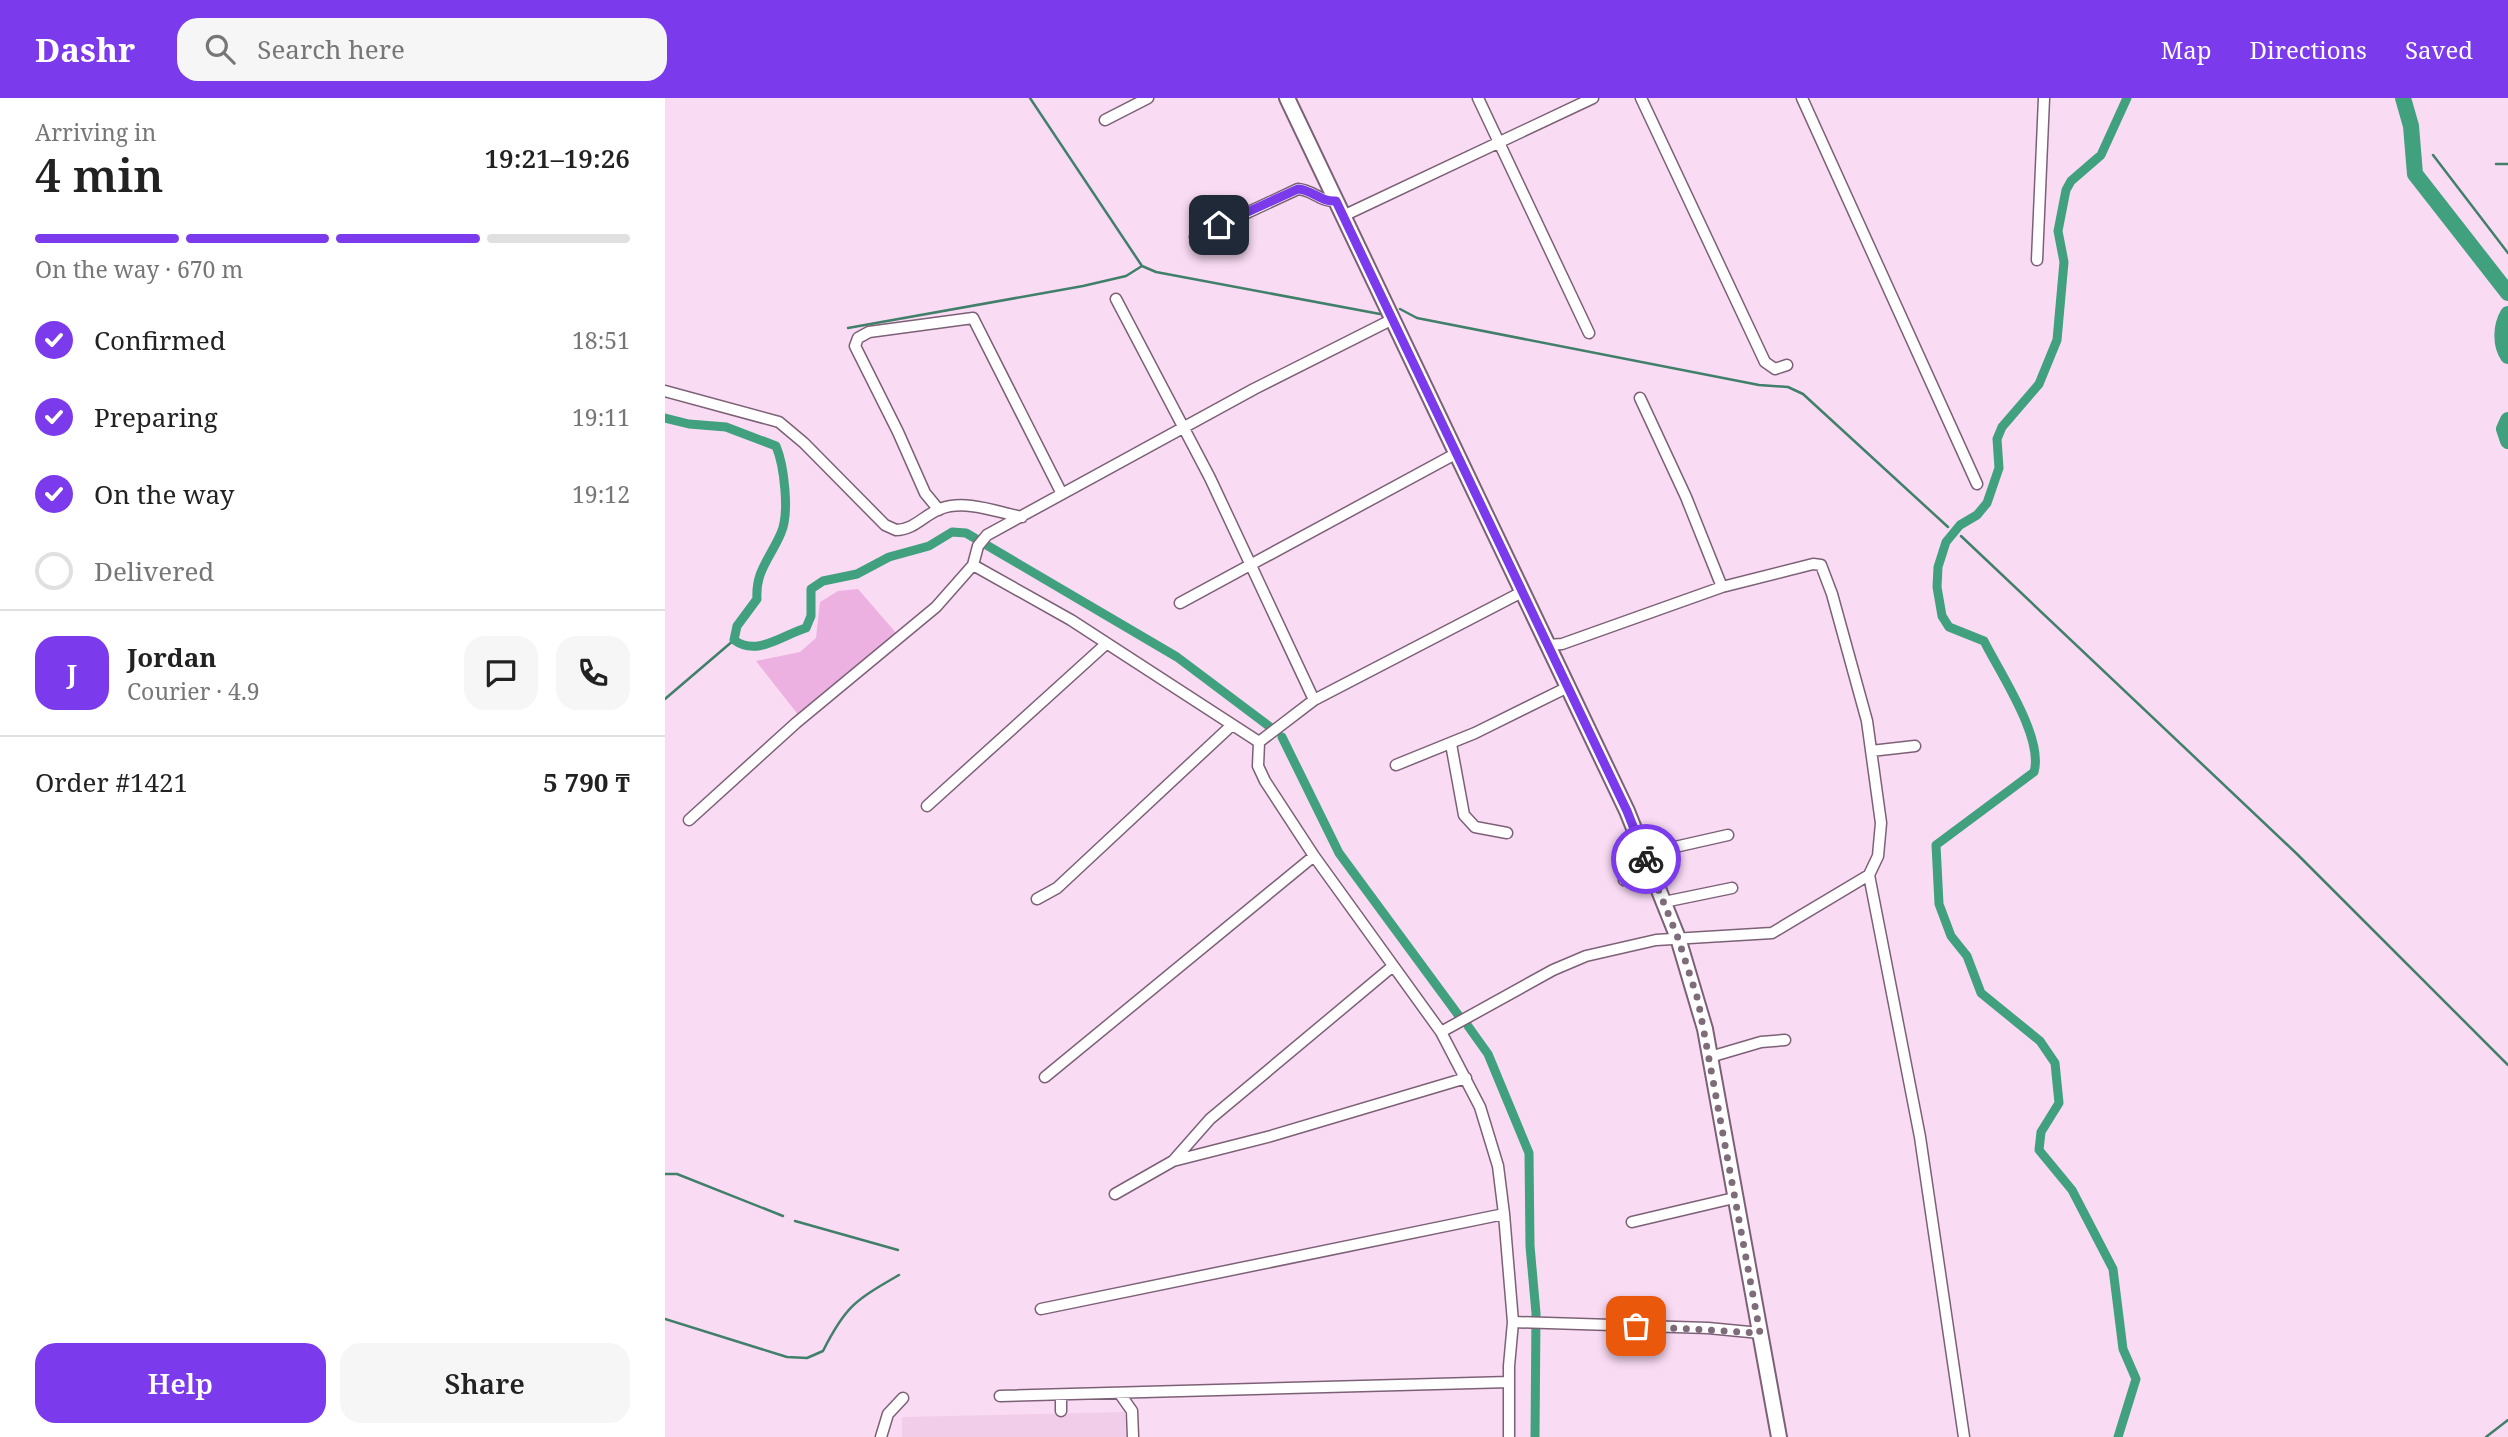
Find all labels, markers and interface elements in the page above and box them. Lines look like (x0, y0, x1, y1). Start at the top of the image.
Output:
search box (177, 18, 667, 81)
text: Dashr (35, 27, 135, 72)
icon: search (201, 30, 239, 68)
text: Search here (257, 31, 405, 67)
text: Map (2161, 33, 2212, 66)
text: Directions (2250, 33, 2367, 66)
text: Saved (2405, 33, 2473, 66)
text: Arriving in (35, 116, 156, 148)
text: 19:21–19:26 (484, 140, 630, 176)
text: 4 min (35, 143, 163, 205)
pin (1189, 195, 1249, 255)
icon: home (1200, 206, 1238, 244)
text: On the way · 670 m (35, 253, 243, 285)
icon: check (35, 321, 73, 359)
text: Confirmed (94, 322, 226, 358)
text: 18:51 (572, 324, 630, 356)
icon: check (35, 398, 73, 436)
text: Preparing (94, 399, 218, 435)
text: 19:11 (572, 401, 630, 433)
icon: check (35, 475, 73, 513)
text: On the way (94, 476, 234, 512)
text: 19:12 (572, 478, 630, 510)
text: Delivered (94, 553, 214, 589)
button: chat (464, 636, 538, 710)
button: phone (556, 636, 630, 710)
text: Jordan (127, 639, 217, 675)
text: J (67, 655, 77, 691)
text: Courier · 4.9 (127, 675, 260, 707)
text: Order #1421 (35, 764, 188, 800)
text: 5 790 ₸ (543, 764, 630, 800)
courier (1611, 824, 1681, 894)
icon: bike (1627, 840, 1665, 878)
pin (1606, 1296, 1666, 1356)
icon: bag (1617, 1307, 1655, 1345)
button: Help (35, 1343, 326, 1423)
button: Share (340, 1343, 630, 1423)

